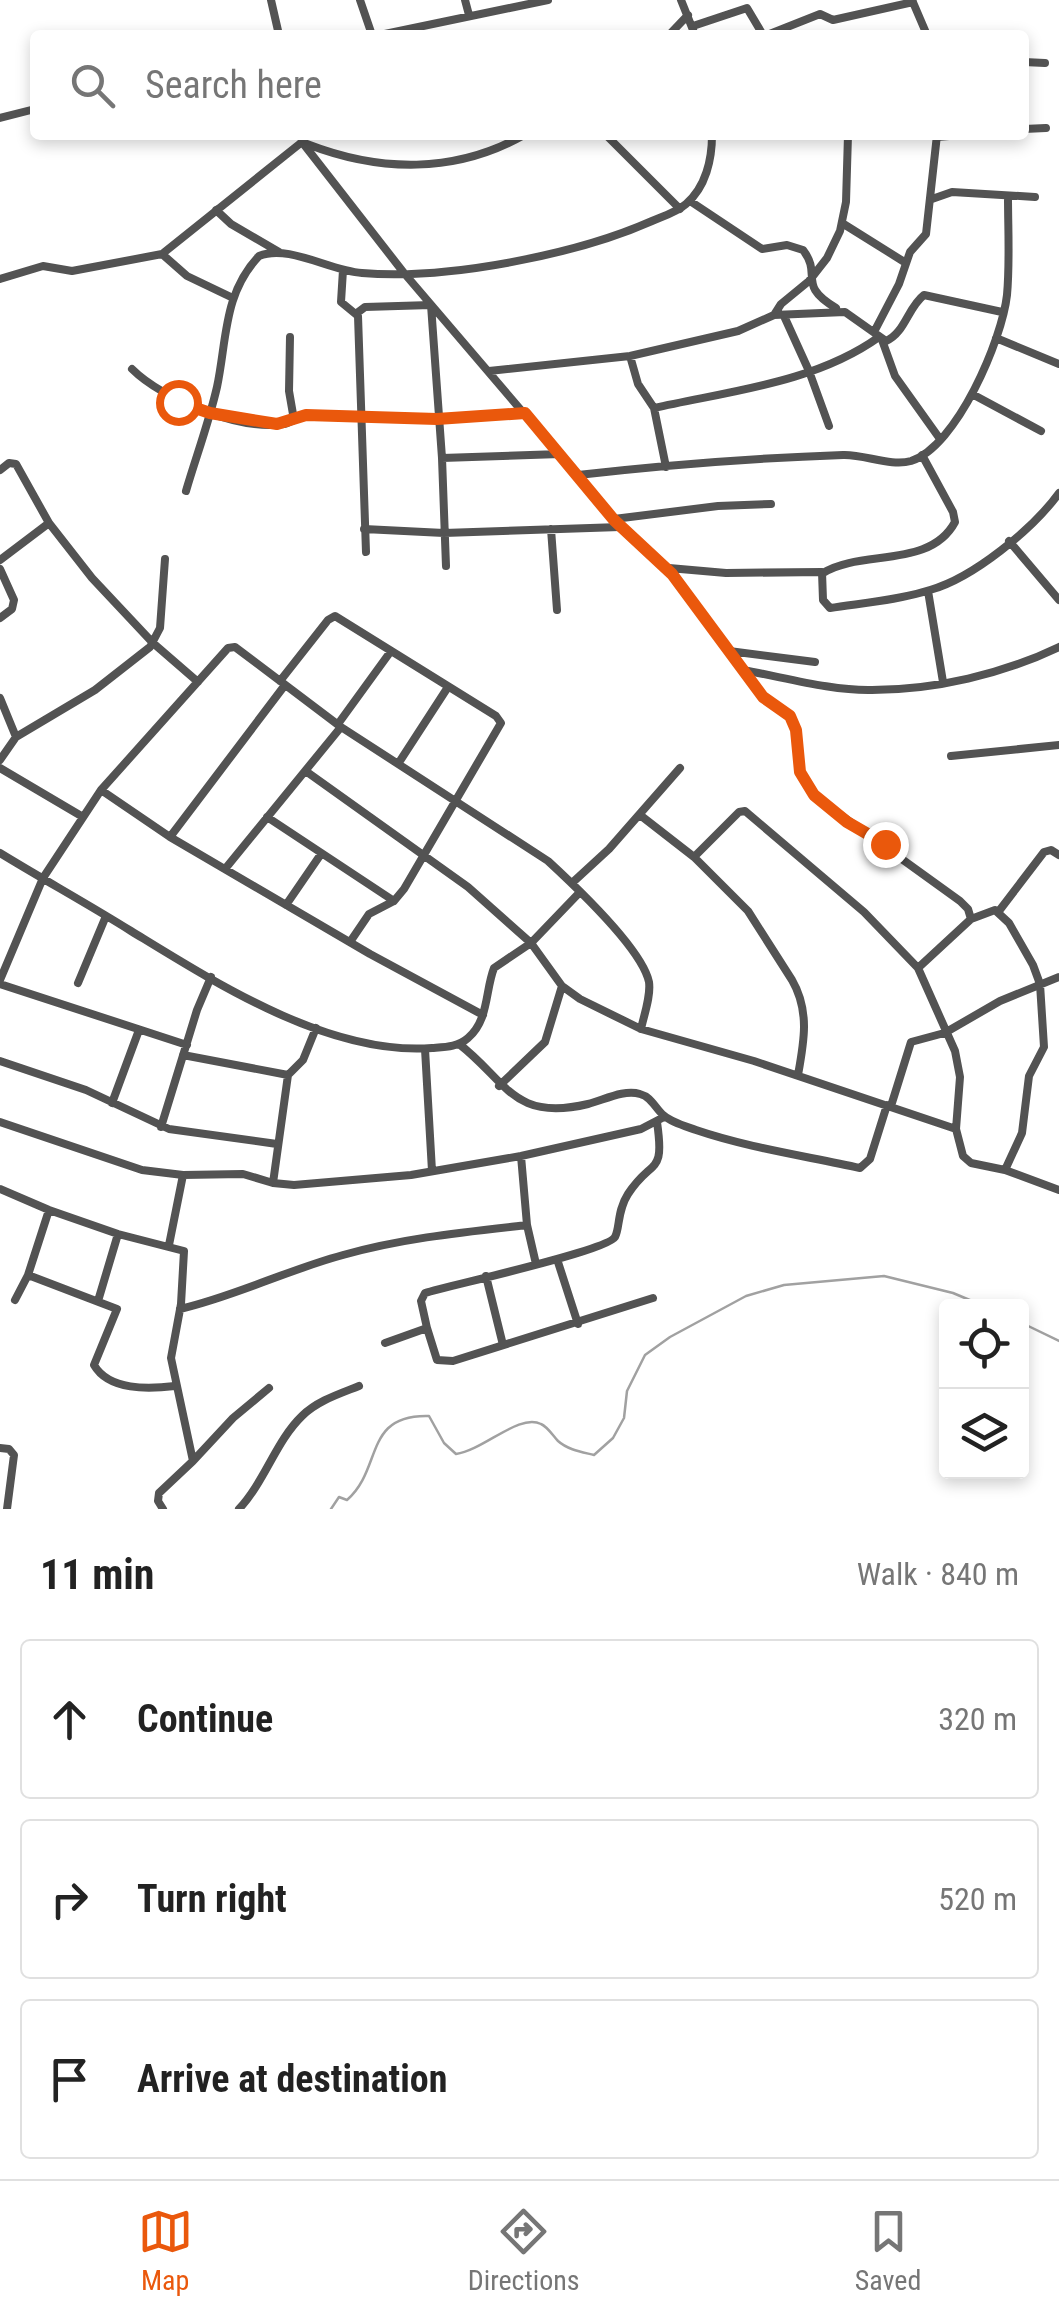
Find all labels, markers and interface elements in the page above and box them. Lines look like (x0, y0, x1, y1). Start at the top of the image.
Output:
search box (30, 30, 1029, 140)
icon: search (65, 58, 120, 113)
text: Search here (145, 63, 322, 107)
route start (156, 380, 202, 426)
route end (863, 822, 909, 868)
map controls (939, 1299, 1029, 1479)
button: locate (939, 1299, 1029, 1389)
button: layers (939, 1389, 1029, 1479)
text: 11 min (40, 1550, 155, 1599)
text: Walk · 840 m (857, 1555, 1019, 1593)
icon: ahead (42, 1692, 97, 1747)
text: Continue (137, 1697, 273, 1741)
text: 320 m (938, 1700, 1017, 1738)
icon: right (42, 1872, 97, 1927)
text: Turn right (137, 1877, 287, 1921)
text: 520 m (938, 1880, 1017, 1918)
icon: arrive (42, 2052, 97, 2107)
text: Arrive at destination (137, 2057, 447, 2101)
tab: Map (138, 2204, 193, 2297)
tab: Directions (468, 2204, 580, 2297)
tab: Saved (855, 2204, 921, 2297)

